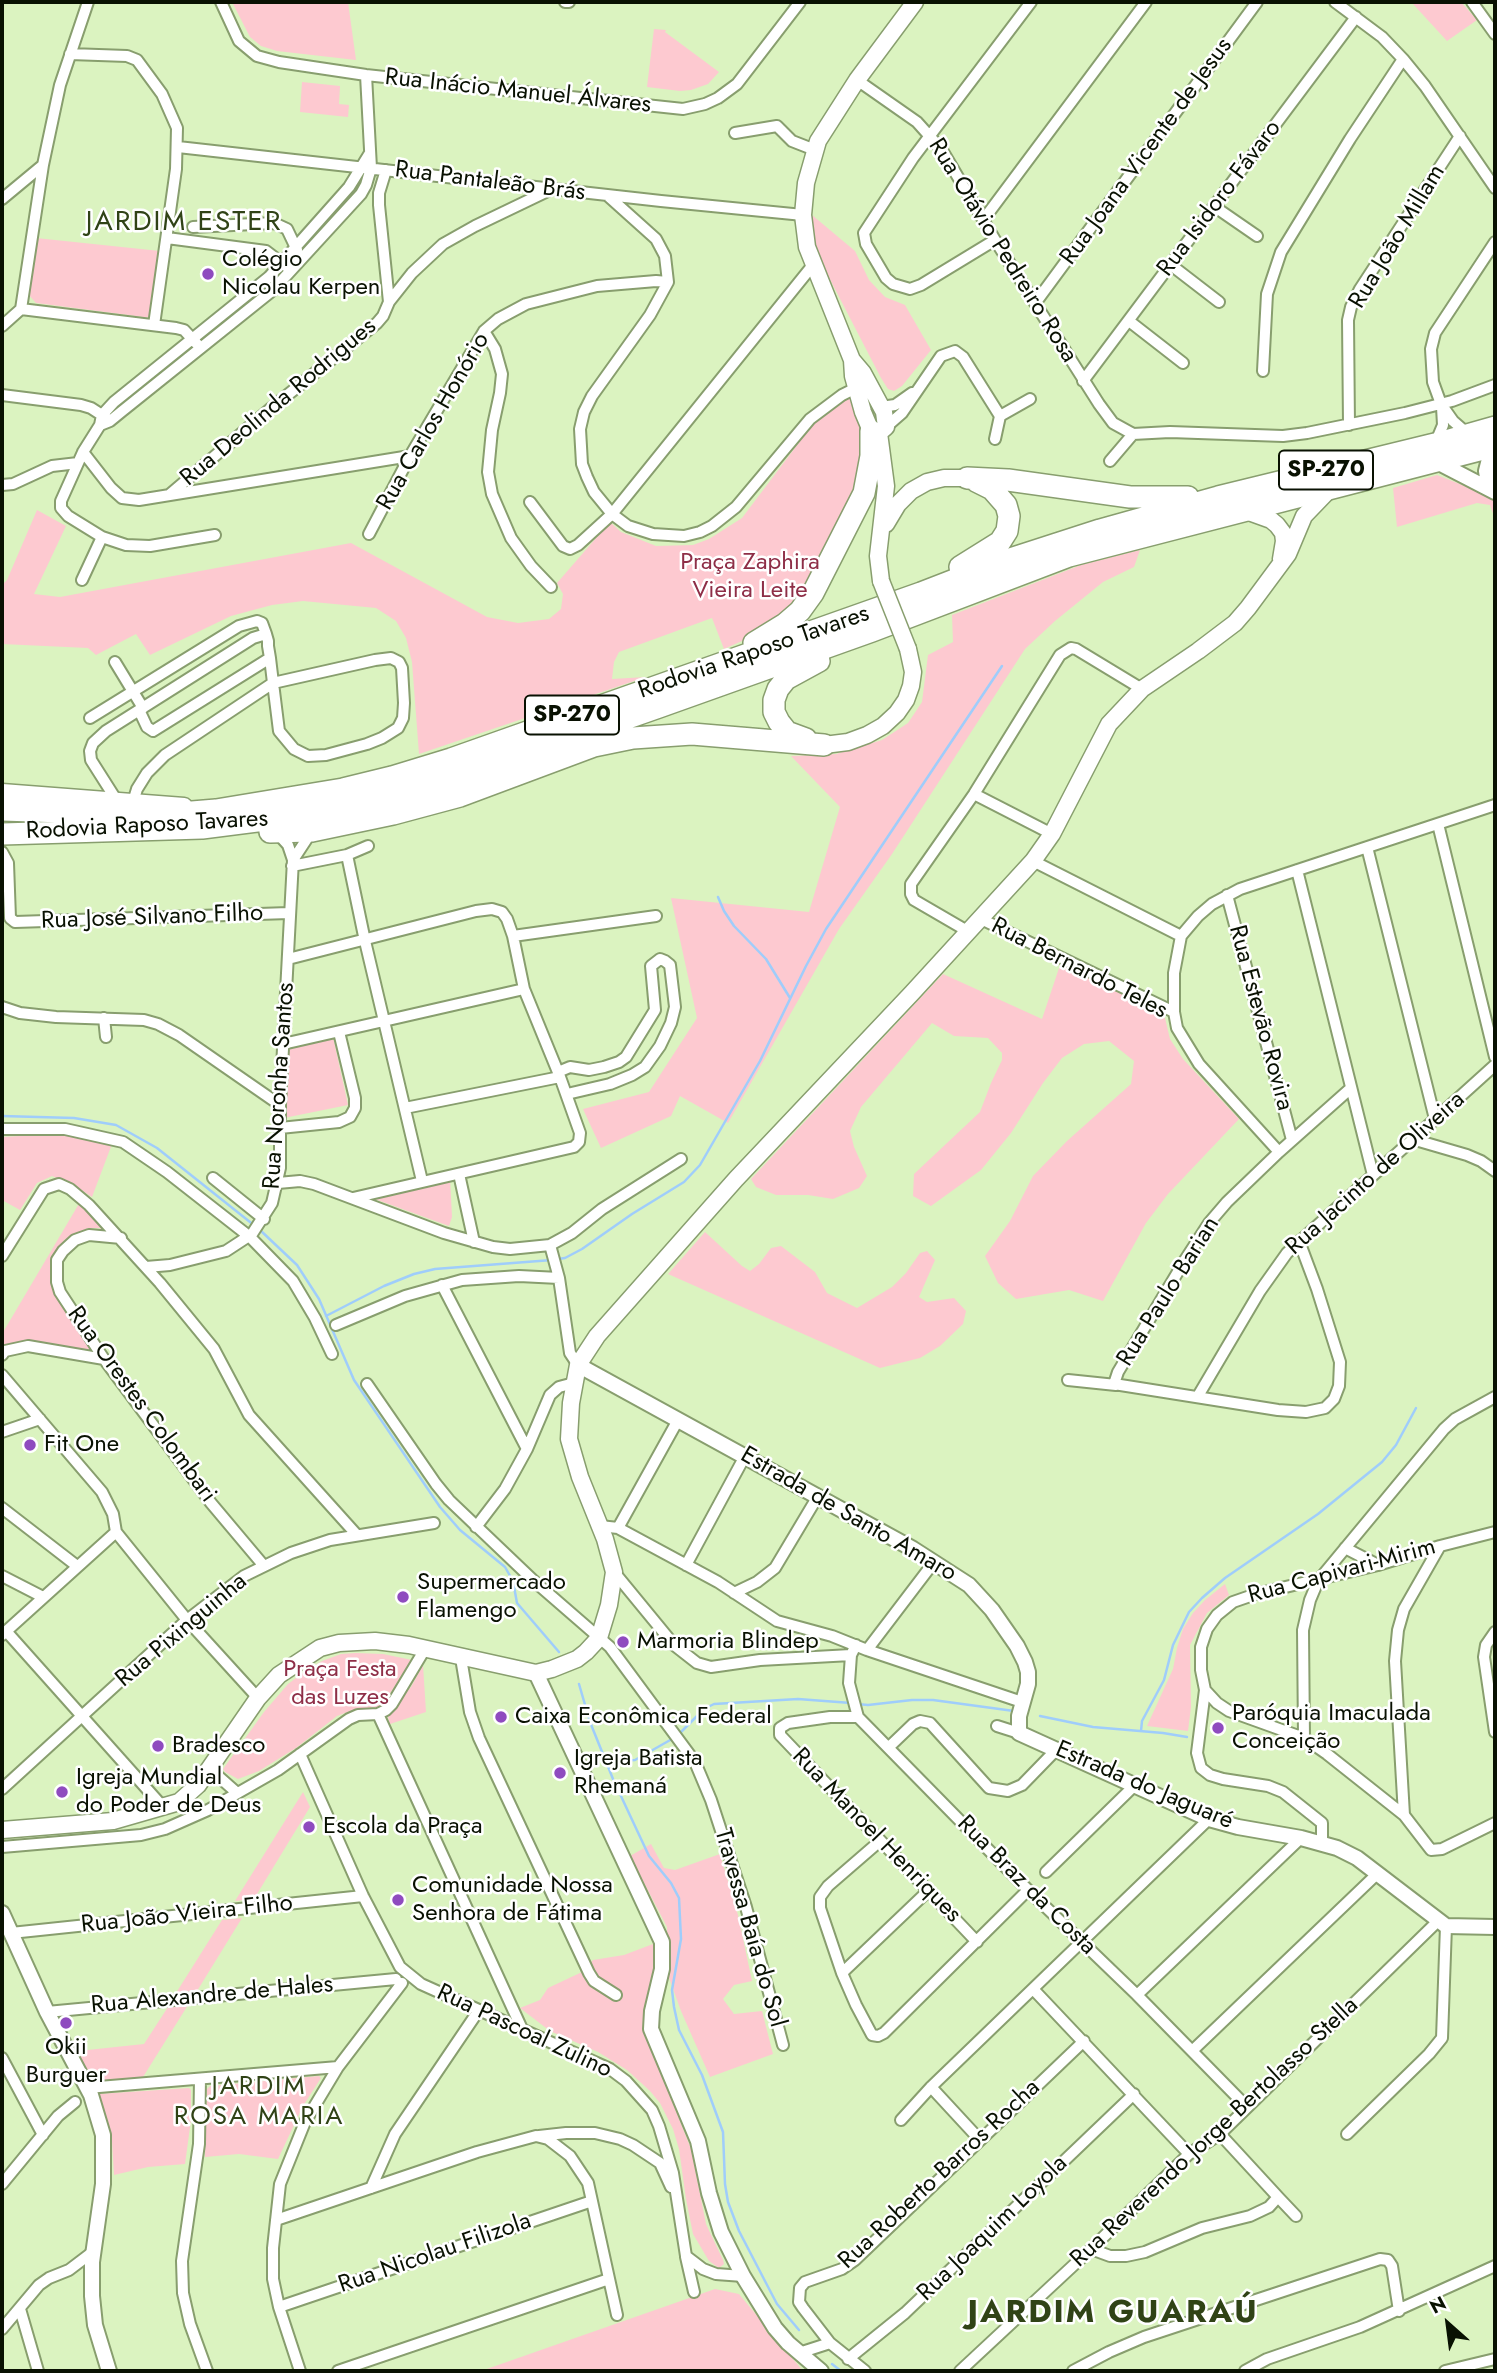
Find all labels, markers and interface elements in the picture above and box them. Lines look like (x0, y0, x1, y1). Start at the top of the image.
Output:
street label: Rua Joana Vicente de Jesus (1055, 33, 1239, 271)
street label: Rua Inácio Manuel Álvares (383, 64, 653, 120)
street label: Rua Isidoro Fávaro (1152, 115, 1288, 283)
street label: Rua Otávio Pedreiro Rosa (921, 134, 1083, 368)
street label: Rua Pantaleão Brás (393, 156, 587, 208)
street label: Rua João Millam (1344, 160, 1452, 314)
district label: JARDIM ESTER (87, 206, 281, 240)
place label: Colégio Nicolau Kerpen (222, 246, 380, 302)
marker: Colégio Nicolau Kerpen (200, 266, 216, 282)
street label: Rua Deolinda Rodrigues (175, 313, 383, 493)
street label: Rua Carlos Honório (372, 328, 496, 516)
road number: SP-270 (1279, 450, 1373, 490)
park label: Praça Zaphira Vieira Leite (680, 549, 820, 605)
street label: Rodovia Raposo Tavares (635, 600, 873, 706)
road number: SP-270 (525, 695, 619, 734)
street label: Rodovia Raposo Tavares (25, 805, 269, 847)
street label: Rua José Silvano Filho (40, 900, 264, 936)
street label: Rua Bernardo Teles (986, 912, 1172, 1026)
street label: Rua Estevão Rovira (1221, 922, 1299, 1114)
street label: Rua Noronha Santos (258, 982, 302, 1190)
street label: Rua Jacinto de Oliveira (1281, 1086, 1471, 1262)
street label: Rua Paulo Barian (1112, 1212, 1226, 1372)
street label: Rua Orestes Colombari (60, 1301, 222, 1509)
place label: Fit One (44, 1431, 119, 1459)
marker: Fit One (22, 1437, 38, 1453)
street label: Estrada de Santo Amaro (735, 1441, 961, 1589)
street label: Rua Capivari-Mirim (1245, 1533, 1439, 1611)
street label: Rua Pixinguinha (111, 1568, 253, 1694)
place label: Supermercado Flamengo (417, 1569, 566, 1625)
marker: Supermercado Flamengo (395, 1589, 411, 1605)
place label: Marmoria Blindep (637, 1628, 819, 1656)
marker: Marmoria Blindep (615, 1634, 631, 1650)
park label: Praça Festa das Luzes (283, 1656, 397, 1712)
place label: Paróquia Imaculada Conceição (1232, 1700, 1431, 1756)
place label: Caixa Econômica Federal (515, 1703, 772, 1731)
marker: Caixa Econômica Federal (493, 1709, 509, 1725)
marker: Paróquia Imaculada Conceição (1210, 1720, 1226, 1736)
place label: Bradesco (172, 1732, 265, 1760)
street label: Estrada do Jaguaré (1051, 1736, 1237, 1836)
marker: Bradesco (150, 1738, 166, 1754)
street label: Rua Manoel Henriques (785, 1743, 967, 1929)
place label: Igreja Batista Rhemaná (574, 1745, 702, 1801)
place label: Igreja Mundial do Poder de Deus (76, 1764, 261, 1820)
marker: Igreja Batista Rhemaná (552, 1765, 568, 1781)
marker: Igreja Mundial do Poder de Deus (54, 1784, 70, 1800)
street label: Rua Braz da Costa (950, 1810, 1102, 1962)
place label: Escola da Praça (323, 1813, 483, 1841)
marker: Escola da Praça (301, 1819, 317, 1835)
street label: Travessa Baía do Sol (707, 1825, 791, 2031)
place label: Comunidade Nossa Senhora de Fátima (412, 1872, 613, 1928)
street label: Rua João Vieira Filho (80, 1890, 294, 1940)
marker: Comunidade Nossa Senhora de Fátima (390, 1892, 406, 1908)
street label: Rua Alexandre de Hales (90, 1971, 334, 2021)
street label: Rua Pascoal Zulino (432, 1979, 616, 2085)
street label: Rua Reverendo Jorge Bertolasso Stella (1065, 1992, 1365, 2274)
marker: Okii Burguer (58, 2015, 74, 2031)
place label: Okii Burguer (26, 2034, 106, 2090)
district label: JARDIM ROSA MARIA (175, 2072, 343, 2134)
street label: Rua Roberto Barros Rocha (833, 2074, 1047, 2276)
street label: Rua Joaquim Loyola (912, 2150, 1074, 2308)
street label: Rua Nicolau Filizola (335, 2208, 535, 2300)
north arrow (1413, 2289, 1483, 2359)
text: N (1425, 2290, 1451, 2320)
district label: JARDIM GUARAÚ (969, 2295, 1257, 2333)

